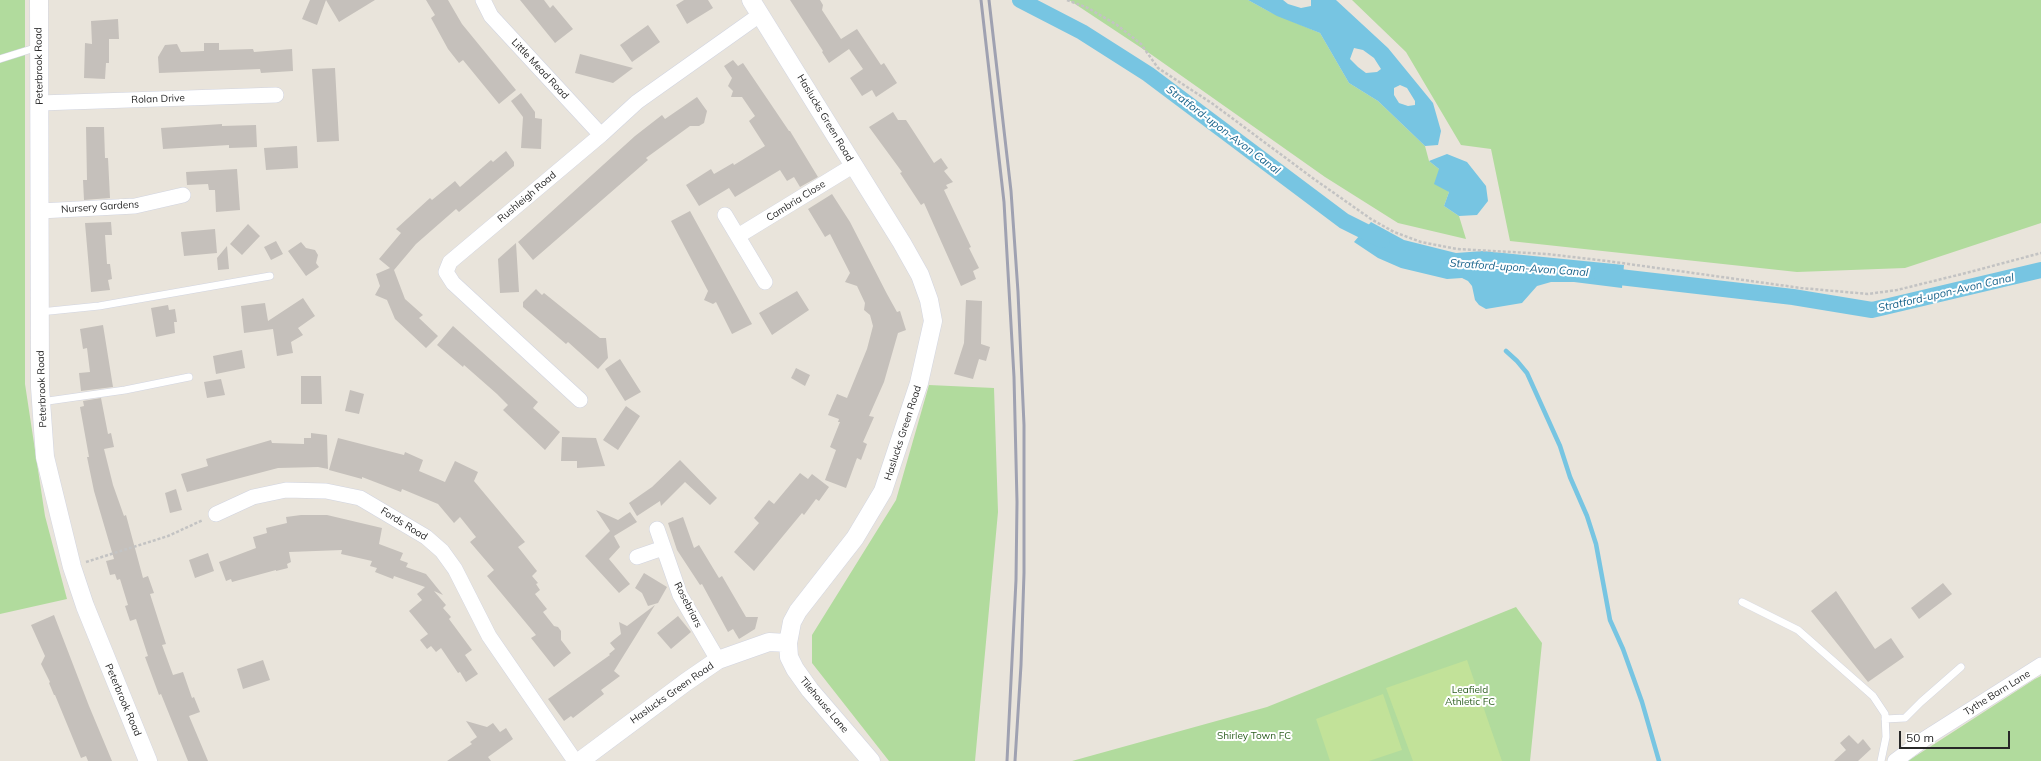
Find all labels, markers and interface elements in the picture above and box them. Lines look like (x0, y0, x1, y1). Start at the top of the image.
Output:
street label: Peterbrook Road (32, 27, 46, 105)
street label: Little Mead Road (509, 36, 571, 102)
street label: Haslucks Green Road (794, 72, 856, 164)
water label: Stratford-upon-Avon Canal (1163, 83, 1283, 177)
street label: Rolan Drive (131, 92, 185, 106)
street label: Rushleigh Road (495, 169, 559, 225)
street label: Cambria Close (764, 178, 828, 224)
street label: Nursery Gardens (61, 198, 139, 216)
water label: Stratford-upon-Avon Canal (1449, 257, 1589, 279)
water label: Stratford-upon-Avon Canal (1877, 271, 2015, 315)
street label: Peterbrook Road (35, 350, 49, 428)
street label: Haslucks Green Road (882, 384, 924, 482)
street label: Fords Road (378, 505, 430, 543)
street label: Rosebriars (671, 580, 705, 630)
street label: Haslucks Green Road (628, 660, 716, 726)
street label: Peterbrook Road (102, 662, 144, 738)
street label: Tythe Barn Lane (1962, 668, 2032, 718)
street label: Tilehouse Lane (797, 675, 851, 735)
park label: Leafield Athletic FC (1445, 684, 1495, 708)
scale bar (1901, 723, 2012, 749)
park label: Shirley Town FC (1217, 730, 1291, 742)
text: 50 m (1906, 730, 1934, 745)

